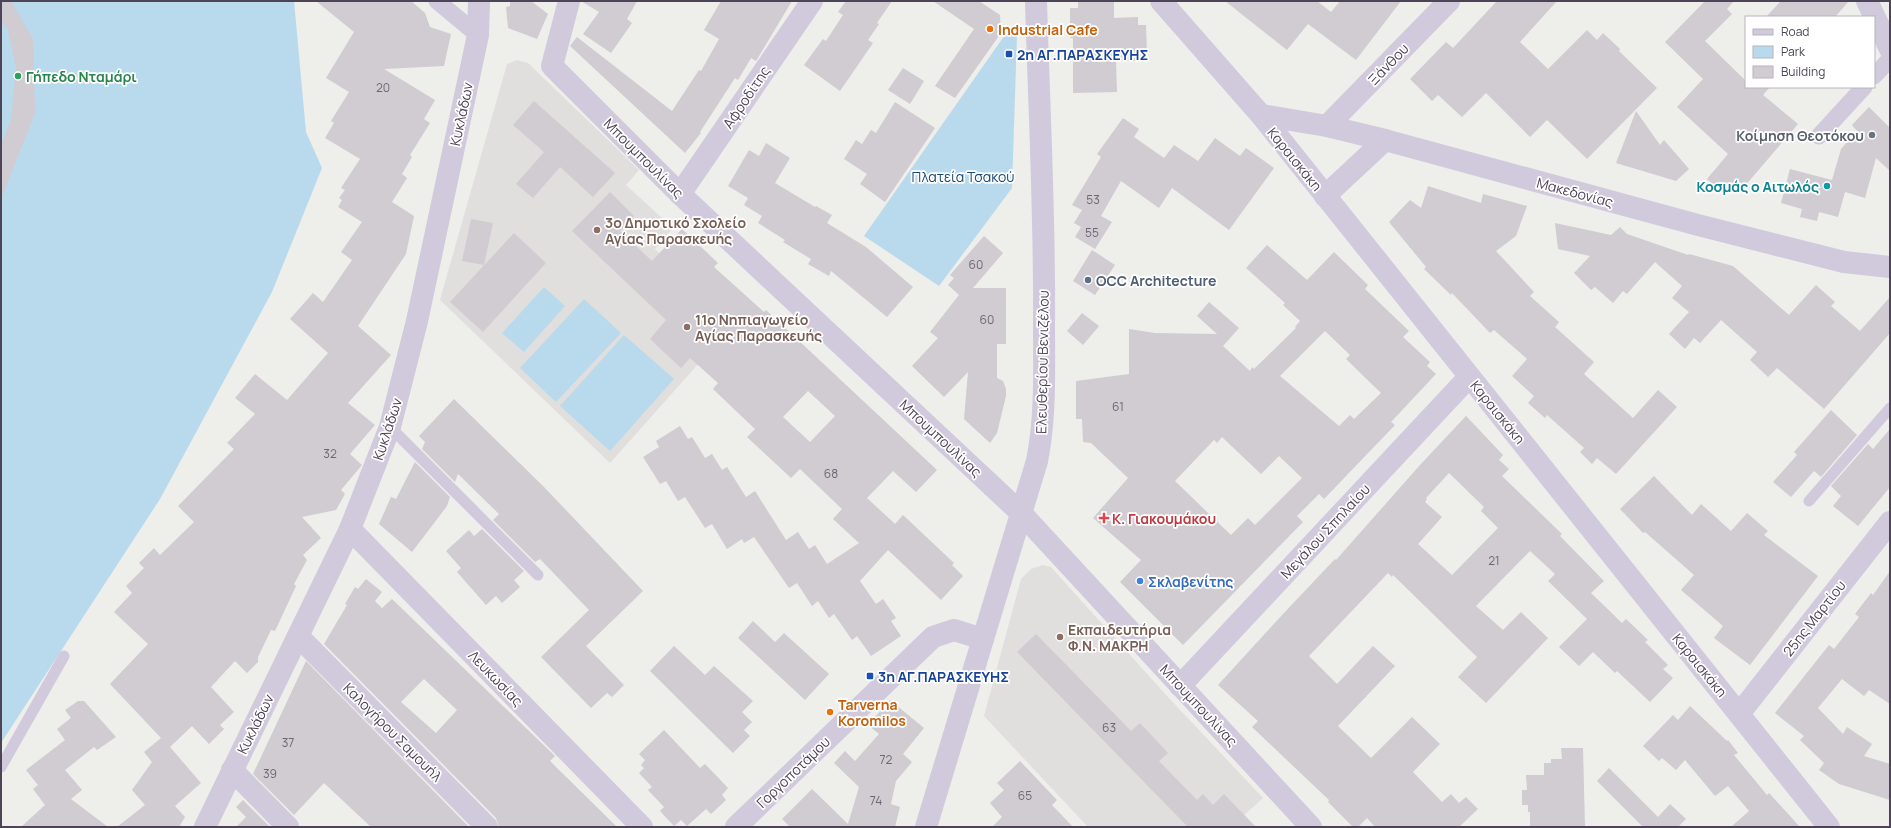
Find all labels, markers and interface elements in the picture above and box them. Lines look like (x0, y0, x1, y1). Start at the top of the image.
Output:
legend (1745, 16, 1875, 88)
place label: Industrial Cafe (998, 20, 1098, 39)
text: Road (1781, 23, 1809, 40)
marker: Industrial Cafe (985, 24, 995, 34)
street label: Ξάνθου (1363, 39, 1413, 89)
text: Park (1781, 43, 1806, 60)
place label: 2η ΑΓ.ΠΑΡΑΣΚΕΥΗΣ (1017, 45, 1148, 64)
marker: 2η ΑΓ.ΠΑΡΑΣΚΕΥΗΣ (1004, 49, 1014, 59)
street label: Αφροδίτης (718, 62, 774, 132)
text: Building (1781, 63, 1825, 80)
place label: Γήπεδο Νταμάρι (26, 67, 137, 86)
marker: Γήπεδο Νταμάρι (13, 71, 23, 81)
house number: 20 (376, 79, 390, 96)
street label: Κυκλάδων (445, 81, 477, 147)
street label: Μπουμπουλίνας (600, 114, 688, 202)
street label: Καραισκάκη (1263, 123, 1327, 195)
place label: Κοίμηση Θεοτόκου (1736, 126, 1864, 145)
marker: Κοίμηση Θεοτόκου (1867, 130, 1877, 140)
park label: Πλατεία Τσακού (912, 167, 1014, 186)
street label: Μακεδονίας (1535, 173, 1616, 211)
place label: Κοσμάς ο Αιτωλός (1696, 177, 1819, 196)
marker: Κοσμάς ο Αιτωλός (1822, 181, 1832, 191)
house number: 53 (1086, 191, 1100, 208)
place label: 3ο Δημοτικό Σχολείο Αγίας Παρασκευής (605, 213, 746, 248)
house number: 55 (1085, 224, 1099, 241)
marker: 3ο Δημοτικό Σχολείο Αγίας Παρασκευής (592, 225, 602, 235)
house number: 60 (969, 256, 983, 273)
place label: OCC Architecture (1096, 271, 1216, 290)
marker: OCC Architecture (1083, 275, 1093, 285)
street label: Ελευθερίου Βενιζέλου (1031, 290, 1053, 434)
place label: 11ο Νηπιαγωγείο Αγίας Παρασκευής (695, 310, 822, 345)
house number: 60 (980, 311, 994, 328)
marker: 11ο Νηπιαγωγείο Αγίας Παρασκευής (682, 322, 692, 332)
street label: Καραισκάκη (1466, 376, 1530, 448)
street label: Κυκλάδων (368, 395, 406, 463)
street label: Μπουμπουλίνας (896, 395, 986, 481)
house number: 61 (1112, 398, 1124, 415)
house number: 32 (323, 445, 337, 462)
house number: 68 (824, 465, 838, 482)
street label: Μεγάλου Σπηλαίου (1276, 479, 1374, 583)
place label: Κ. Γιακουμάκου (1112, 509, 1216, 528)
marker: Κ. Γιακουμάκου (1099, 513, 1109, 523)
house number: 21 (1488, 552, 1500, 569)
place label: Σκλαβενίτης (1148, 572, 1233, 591)
marker: Σκλαβενίτης (1135, 576, 1145, 586)
street label: 25ης Μαρτίου (1778, 576, 1850, 660)
place label: Εκπαιδευτήρια Φ.Ν. ΜΑΚΡΗ (1068, 620, 1171, 655)
street label: Καραισκάκη (1668, 629, 1732, 701)
marker: Εκπαιδευτήρια Φ.Ν. ΜΑΚΡΗ (1055, 632, 1065, 642)
street label: Λευκωσίας (465, 646, 528, 710)
street label: Μπουμπουλίνας (1156, 660, 1242, 750)
place label: 3η ΑΓ.ΠΑΡΑΣΚΕΥΗΣ (878, 667, 1009, 686)
marker: 3η ΑΓ.ΠΑΡΑΣΚΕΥΗΣ (865, 671, 875, 681)
street label: Καλογήρου Σαμουήλ (339, 678, 447, 786)
street label: Κυκλάδων (232, 691, 278, 757)
place label: Tarverna Koromilos (838, 695, 906, 730)
marker: Tarverna Koromilos (825, 707, 835, 717)
house number: 63 (1102, 719, 1116, 736)
street label: Γοργοποτάμου (752, 732, 834, 812)
house number: 37 (282, 734, 294, 751)
house number: 72 (880, 751, 893, 768)
house number: 39 (263, 765, 277, 782)
house number: 65 (1018, 787, 1032, 804)
house number: 74 (870, 792, 882, 809)

